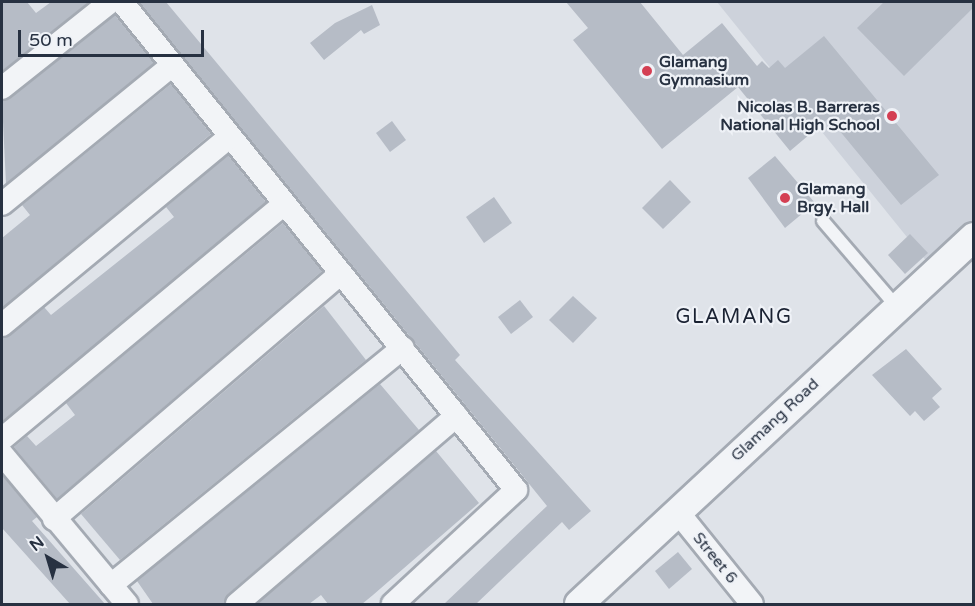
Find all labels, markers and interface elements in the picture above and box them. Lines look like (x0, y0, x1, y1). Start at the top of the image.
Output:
scale bar (21, 18, 207, 56)
text: 50 m (29, 29, 73, 51)
place label: Glamang Gymnasium (659, 52, 749, 90)
marker: Glamang Gymnasium (640, 64, 654, 78)
place label: Nicolas B. Barreras National High School (720, 97, 880, 135)
marker: Nicolas B. Barreras National High School (885, 109, 899, 123)
place label: Glamang Brgy. Hall (797, 179, 869, 217)
marker: Glamang Brgy. Hall (778, 191, 792, 205)
district label: GLAMANG (675, 305, 793, 329)
street label: Glamang Road (727, 374, 823, 466)
north arrow (18, 528, 78, 588)
street label: Street 6 (689, 529, 741, 587)
text: N (26, 532, 48, 556)

